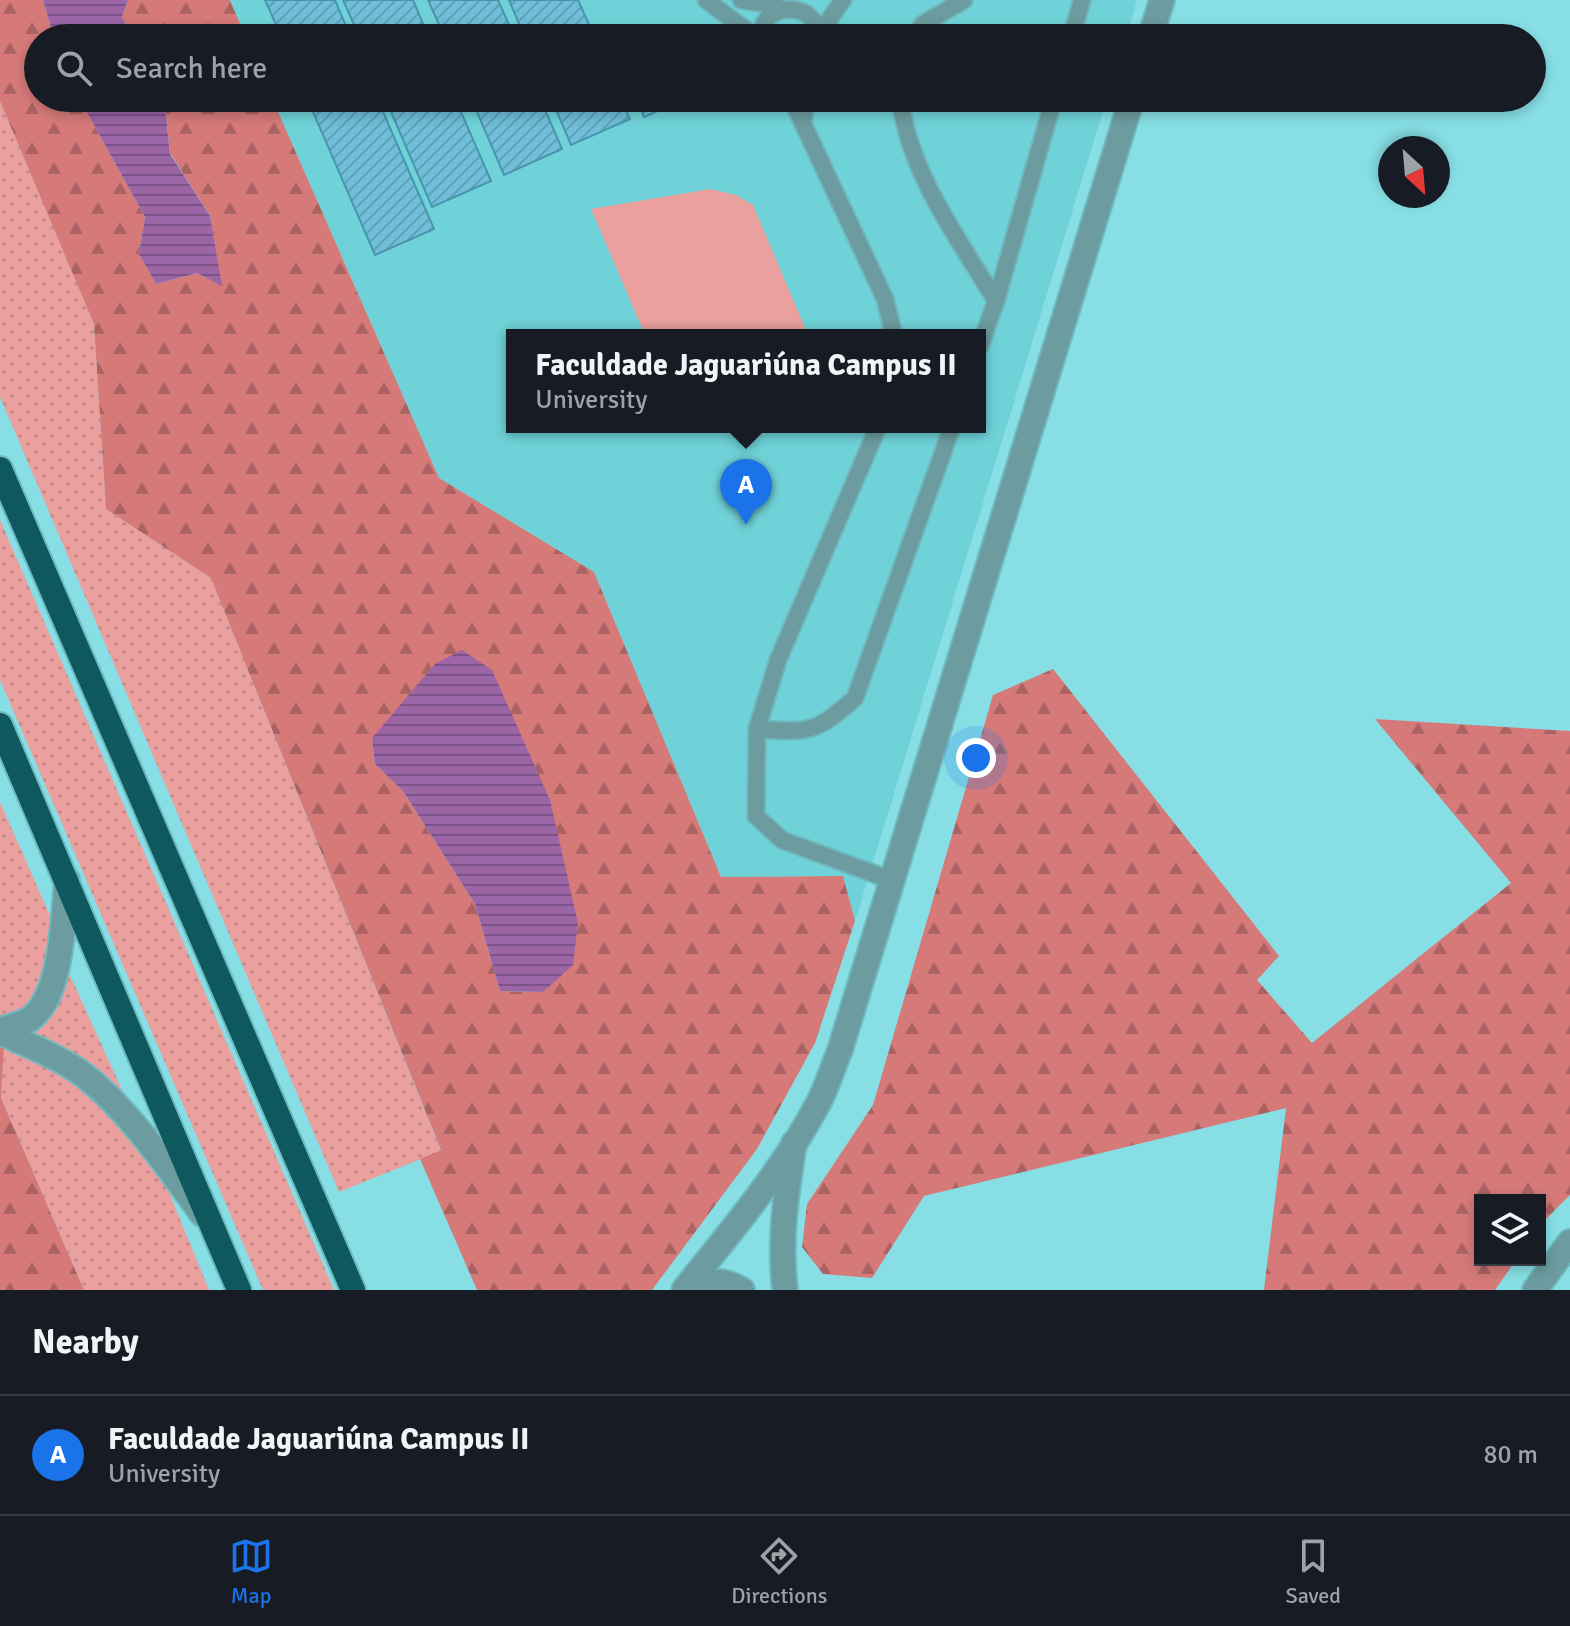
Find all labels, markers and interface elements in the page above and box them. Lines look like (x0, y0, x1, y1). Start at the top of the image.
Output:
search box (24, 24, 1546, 112)
icon: search (52, 46, 96, 90)
text: Search here (116, 50, 267, 87)
north arrow (1378, 136, 1450, 208)
popup (506, 329, 986, 433)
text: Faculdade Jaguariúna Campus II (535, 347, 957, 384)
text: University (535, 384, 647, 416)
pin: A (720, 459, 772, 525)
your location (956, 738, 996, 778)
map controls (1474, 1194, 1546, 1266)
button: layers (1474, 1194, 1546, 1266)
text: Nearby (32, 1321, 139, 1363)
text: Faculdade Jaguariúna Campus II (108, 1421, 529, 1458)
text: A (50, 1439, 66, 1471)
text: 80 m (1483, 1439, 1538, 1471)
text: University (108, 1458, 220, 1490)
tab: Map (229, 1534, 273, 1609)
tab: Directions (731, 1534, 827, 1609)
tab: Saved (1286, 1534, 1341, 1609)

